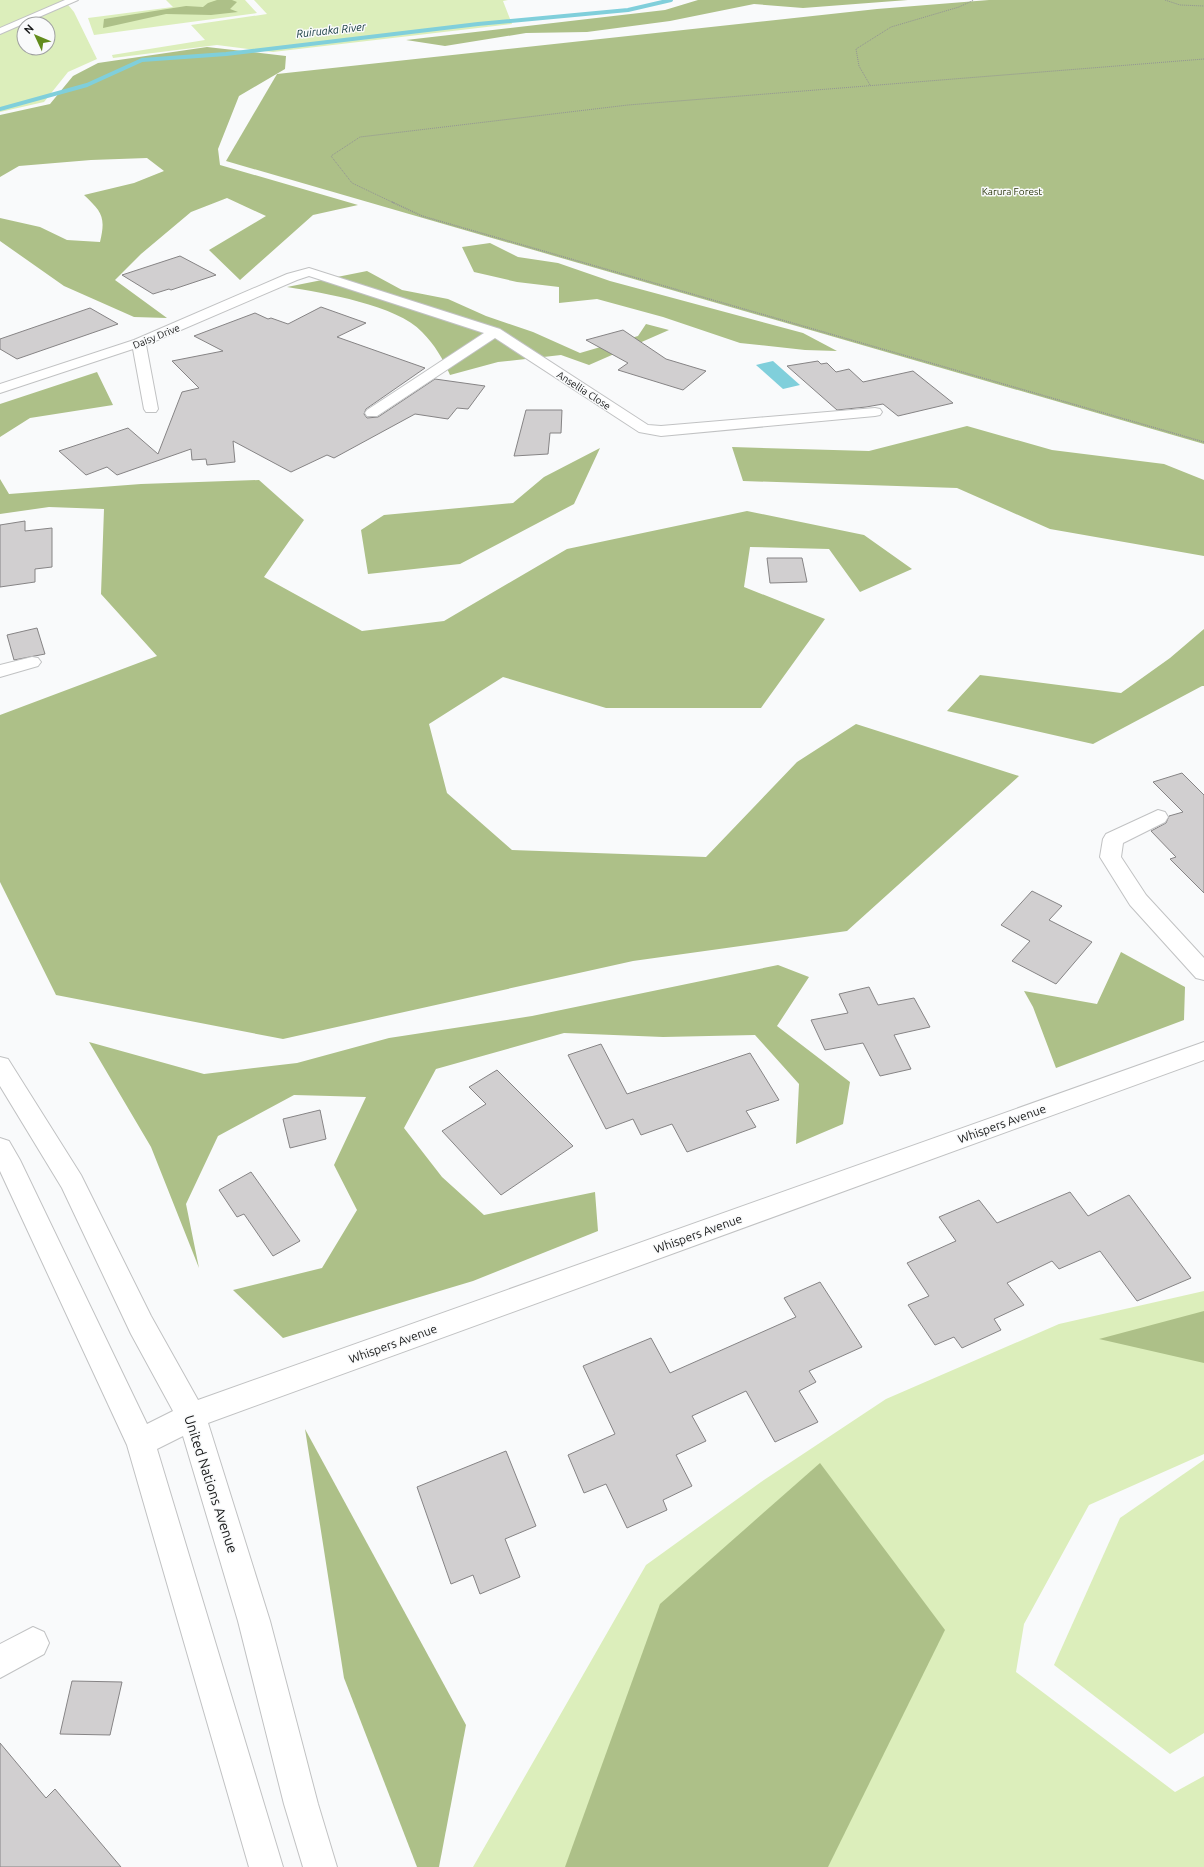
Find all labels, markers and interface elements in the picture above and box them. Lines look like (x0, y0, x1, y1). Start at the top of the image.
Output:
north arrow (16, 16, 56, 56)
water label: Ruiruaka River (296, 20, 367, 40)
text: N (22, 22, 36, 36)
park label: Karura Forest (982, 186, 1042, 197)
street label: Daisy Drive (131, 322, 181, 351)
street label: Ansellia Close (555, 369, 613, 412)
street label: Whispers Avenue (956, 1102, 1048, 1145)
street label: Whispers Avenue (652, 1212, 744, 1255)
street label: Whispers Avenue (347, 1322, 439, 1365)
street label: United Nations Avenue (181, 1413, 241, 1555)

